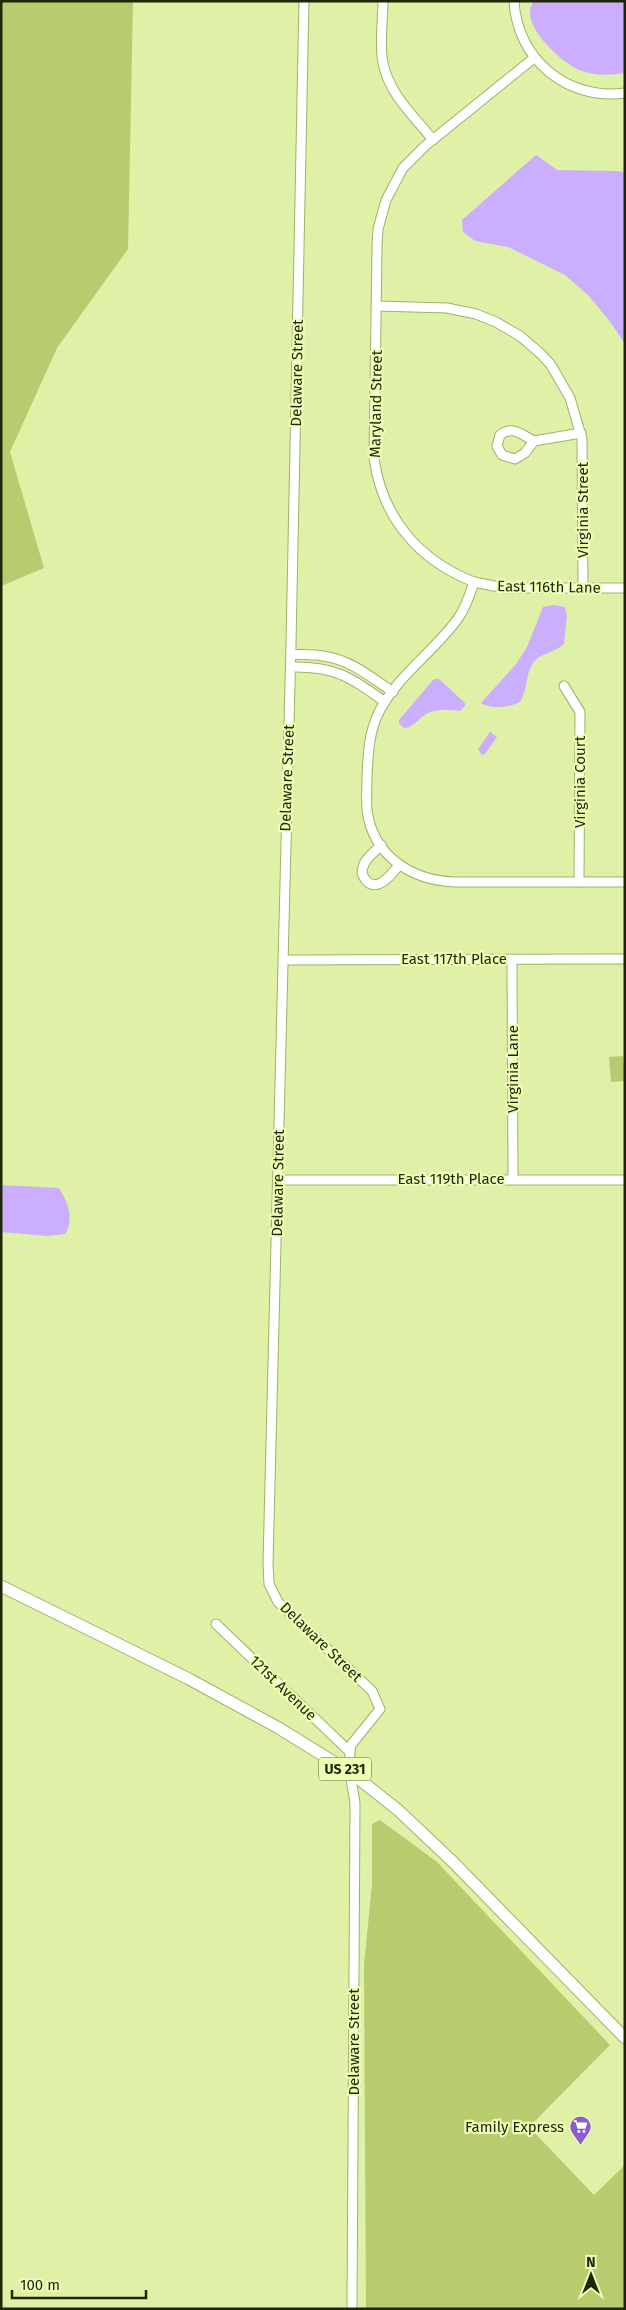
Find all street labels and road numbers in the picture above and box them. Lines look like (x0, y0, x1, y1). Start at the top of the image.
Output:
street label: Delaware Street (287, 319, 307, 427)
street label: Maryland Street (366, 349, 386, 458)
street label: Virginia Street (574, 461, 592, 558)
street label: East 116th Lane (497, 577, 601, 597)
street label: Delaware Street (276, 724, 298, 832)
street label: Virginia Court (571, 735, 589, 828)
street label: East 117th Place (401, 950, 507, 968)
street label: Virginia Lane (504, 1025, 522, 1113)
street label: Delaware Street (268, 1129, 288, 1237)
street label: East 119th Place (397, 1170, 505, 1188)
street label: Delaware Street (276, 1598, 366, 1686)
street label: 121st Avenue (246, 1652, 320, 1724)
road number: US 231 (319, 1758, 371, 1780)
street label: Delaware Street (345, 1988, 363, 2096)

